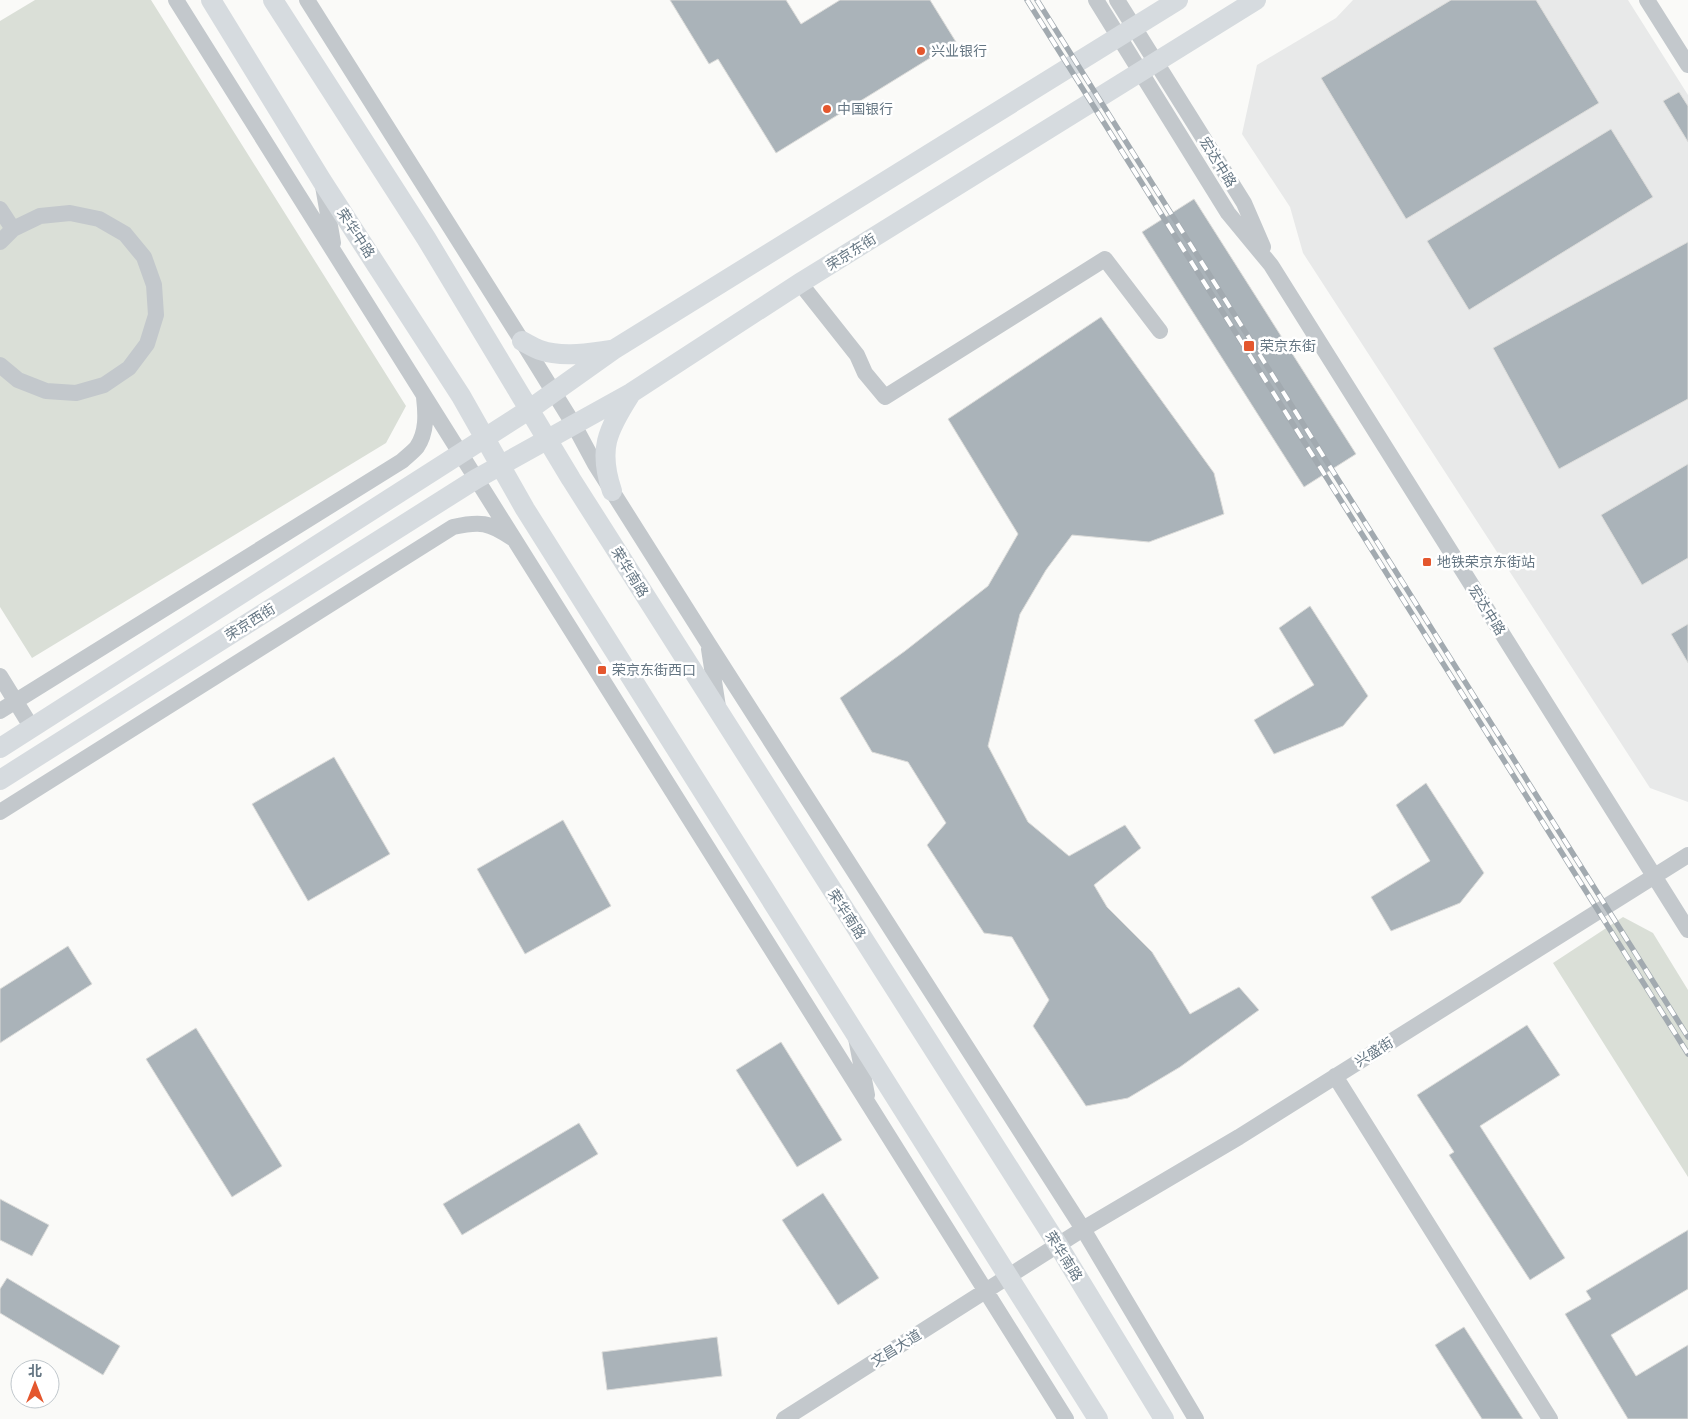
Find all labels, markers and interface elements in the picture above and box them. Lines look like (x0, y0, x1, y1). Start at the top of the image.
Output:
place label: 兴业银行 (931, 41, 987, 61)
marker: 兴业银行 (915, 45, 927, 57)
place label: 中国银行 (837, 99, 893, 119)
marker: 中国银行 (821, 103, 833, 115)
street label: 宏达中路 (1195, 133, 1241, 191)
street label: 荣华中路 (332, 204, 380, 262)
street label: 荣京东街 (822, 229, 880, 275)
place label: 荣京东街 (1260, 336, 1316, 356)
marker: 荣京东街 (1242, 339, 1256, 353)
street label: 荣华南路 (607, 543, 653, 601)
place label: 地铁荣京东街站 (1437, 552, 1535, 572)
marker: 地铁荣京东街站 (1421, 556, 1433, 568)
street label: 宏达中路 (1464, 581, 1510, 639)
street label: 荣京西街 (221, 599, 279, 645)
place label: 荣京东街西口 (612, 660, 696, 680)
marker: 荣京东街西口 (596, 664, 608, 676)
street label: 荣华南路 (823, 885, 871, 943)
street label: 兴盛街 (1351, 1032, 1397, 1072)
street label: 荣华南路 (1041, 1227, 1087, 1285)
street label: 文昌大道 (867, 1325, 925, 1371)
north arrow (10, 1359, 60, 1409)
text: 北 (28, 1361, 42, 1381)

